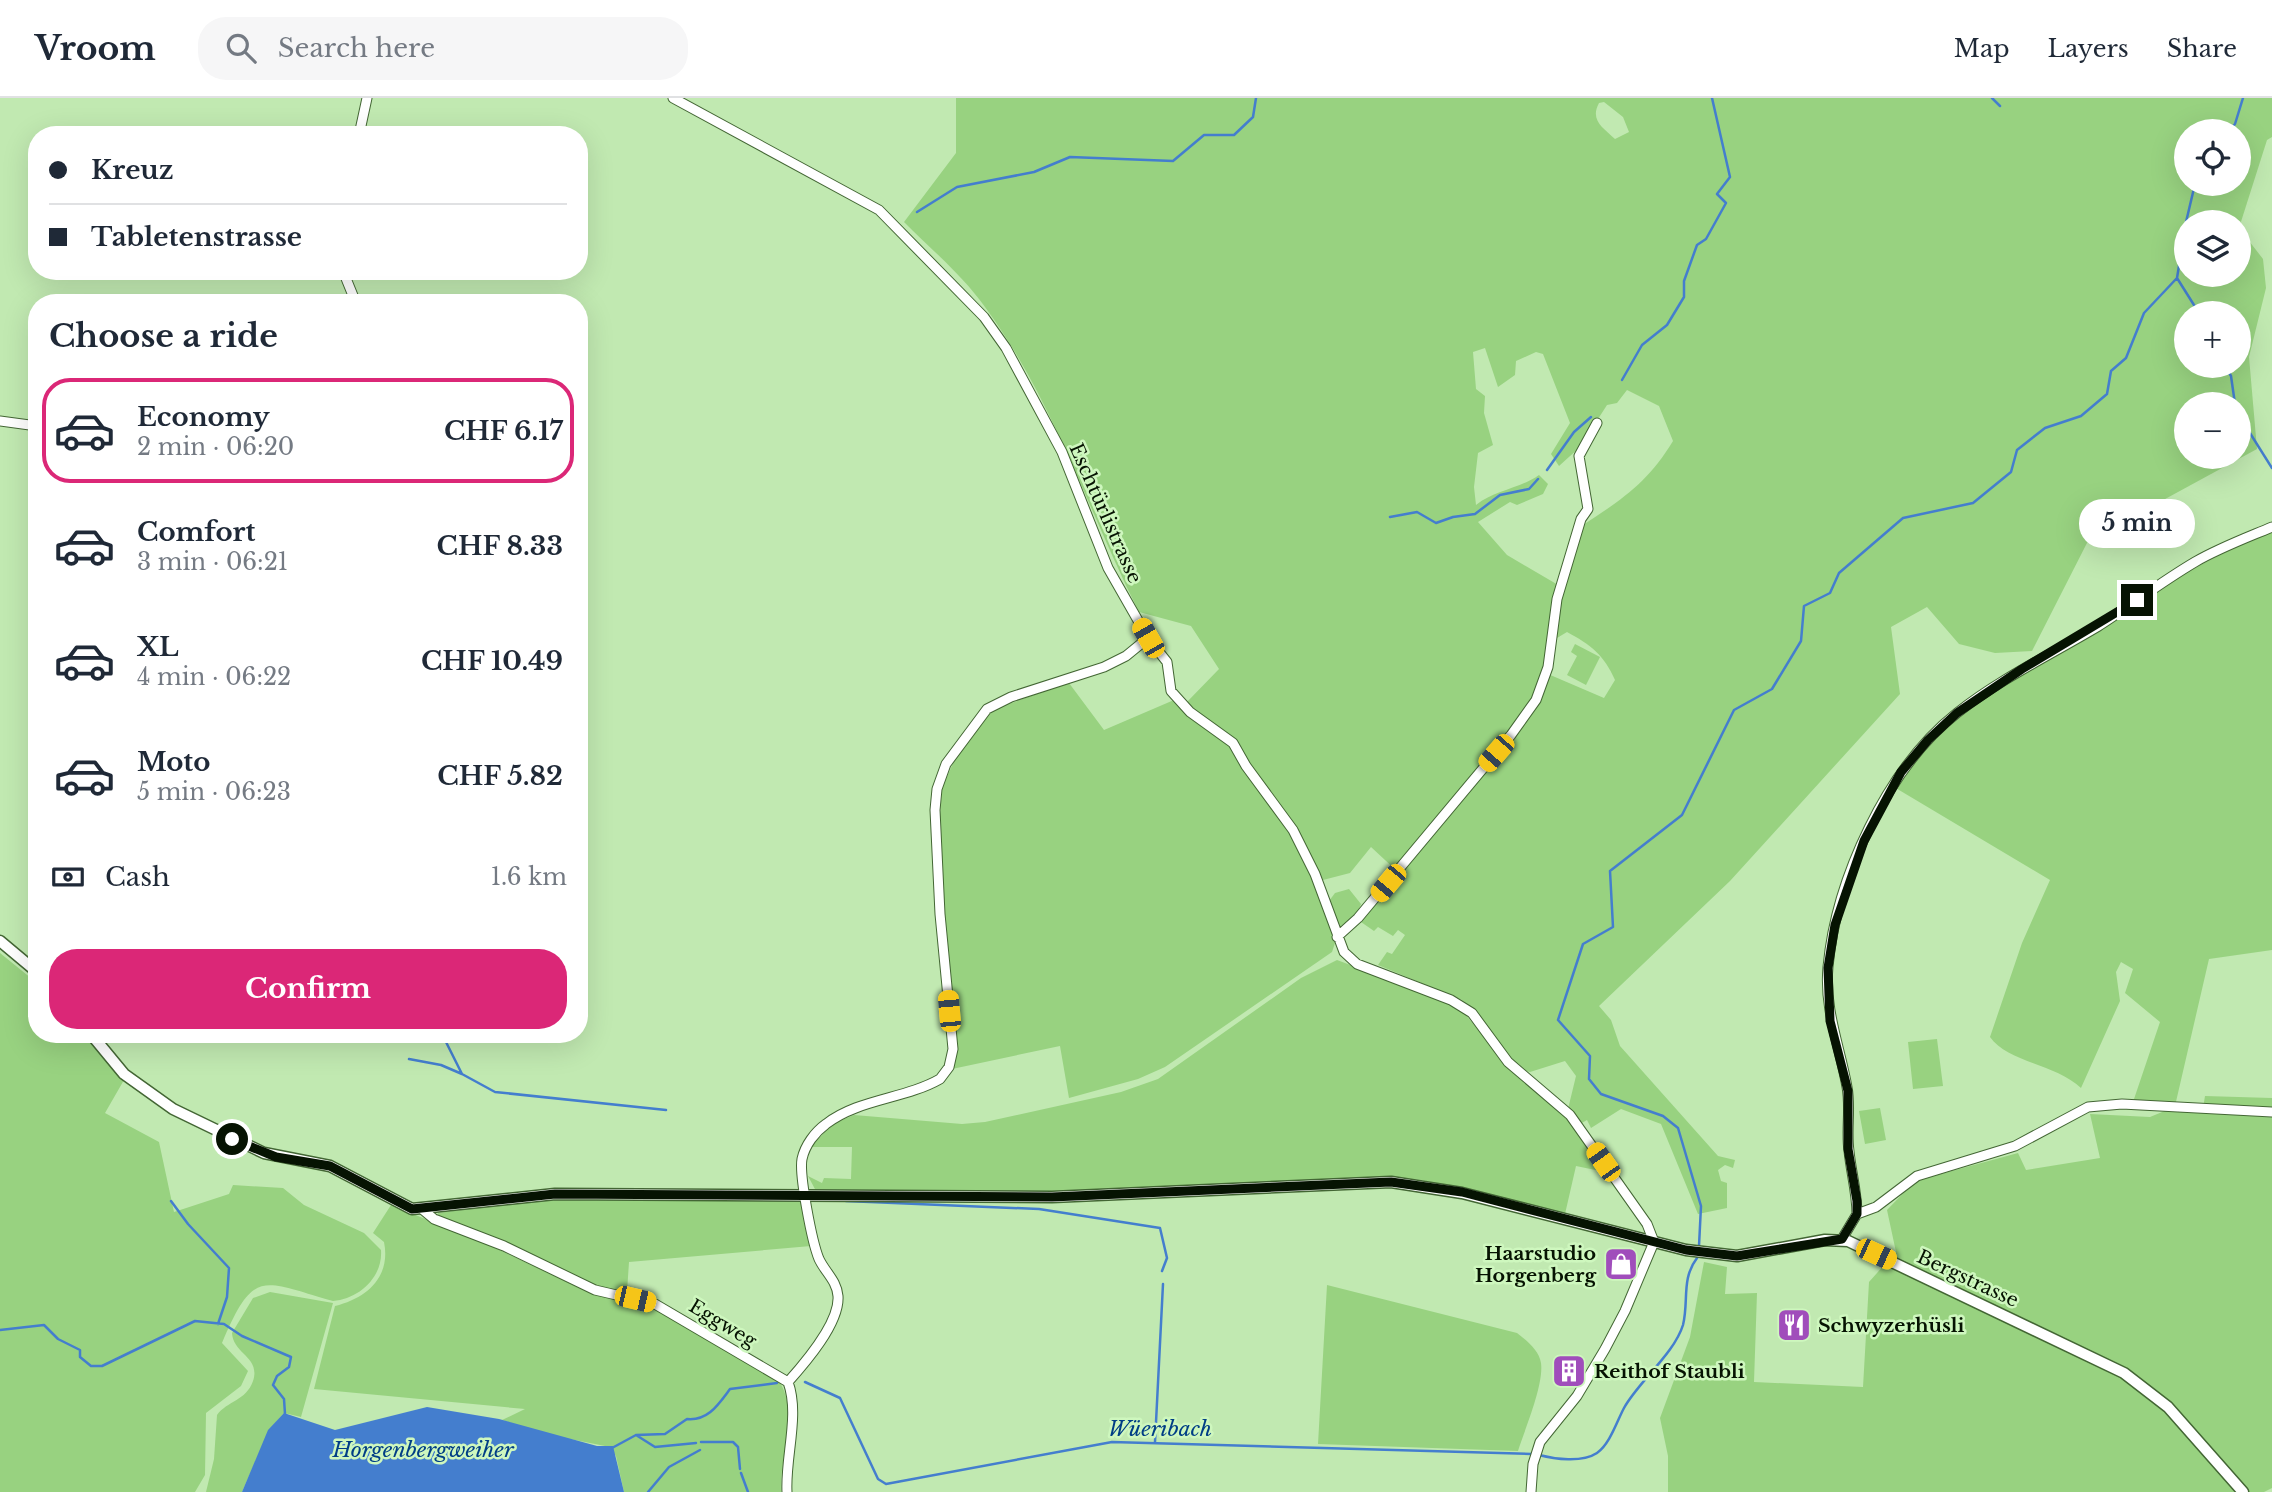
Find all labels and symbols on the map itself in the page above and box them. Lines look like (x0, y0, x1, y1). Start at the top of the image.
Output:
street label: Eschtürlistrasse (1064, 440, 1147, 587)
callout: 5 min (2079, 498, 2195, 547)
route end (2121, 584, 2153, 616)
car (1129, 615, 1168, 661)
car (1475, 730, 1518, 776)
car (1367, 860, 1410, 906)
car (937, 989, 962, 1033)
route start (216, 1123, 248, 1155)
car (1583, 1139, 1624, 1185)
car (1853, 1236, 1900, 1272)
place label: Haarstudio Horgenberg (1475, 1242, 1597, 1287)
shop icon: Haarstudio Horgenberg (1602, 1245, 1640, 1283)
street label: Bergstrasse (1913, 1245, 2022, 1312)
car (613, 1284, 658, 1314)
street label: Eggweg (685, 1294, 761, 1353)
restaurant icon: Schwyzerhüsli (1775, 1306, 1813, 1344)
place label: Schwyzerhüsli (1818, 1314, 1965, 1337)
building icon: Reithof Staubli (1550, 1352, 1588, 1390)
place label: Reithof Staubli (1594, 1360, 1745, 1383)
water label: Wüeribach (1108, 1416, 1212, 1442)
water label: Horgenbergweiher (331, 1437, 515, 1463)

